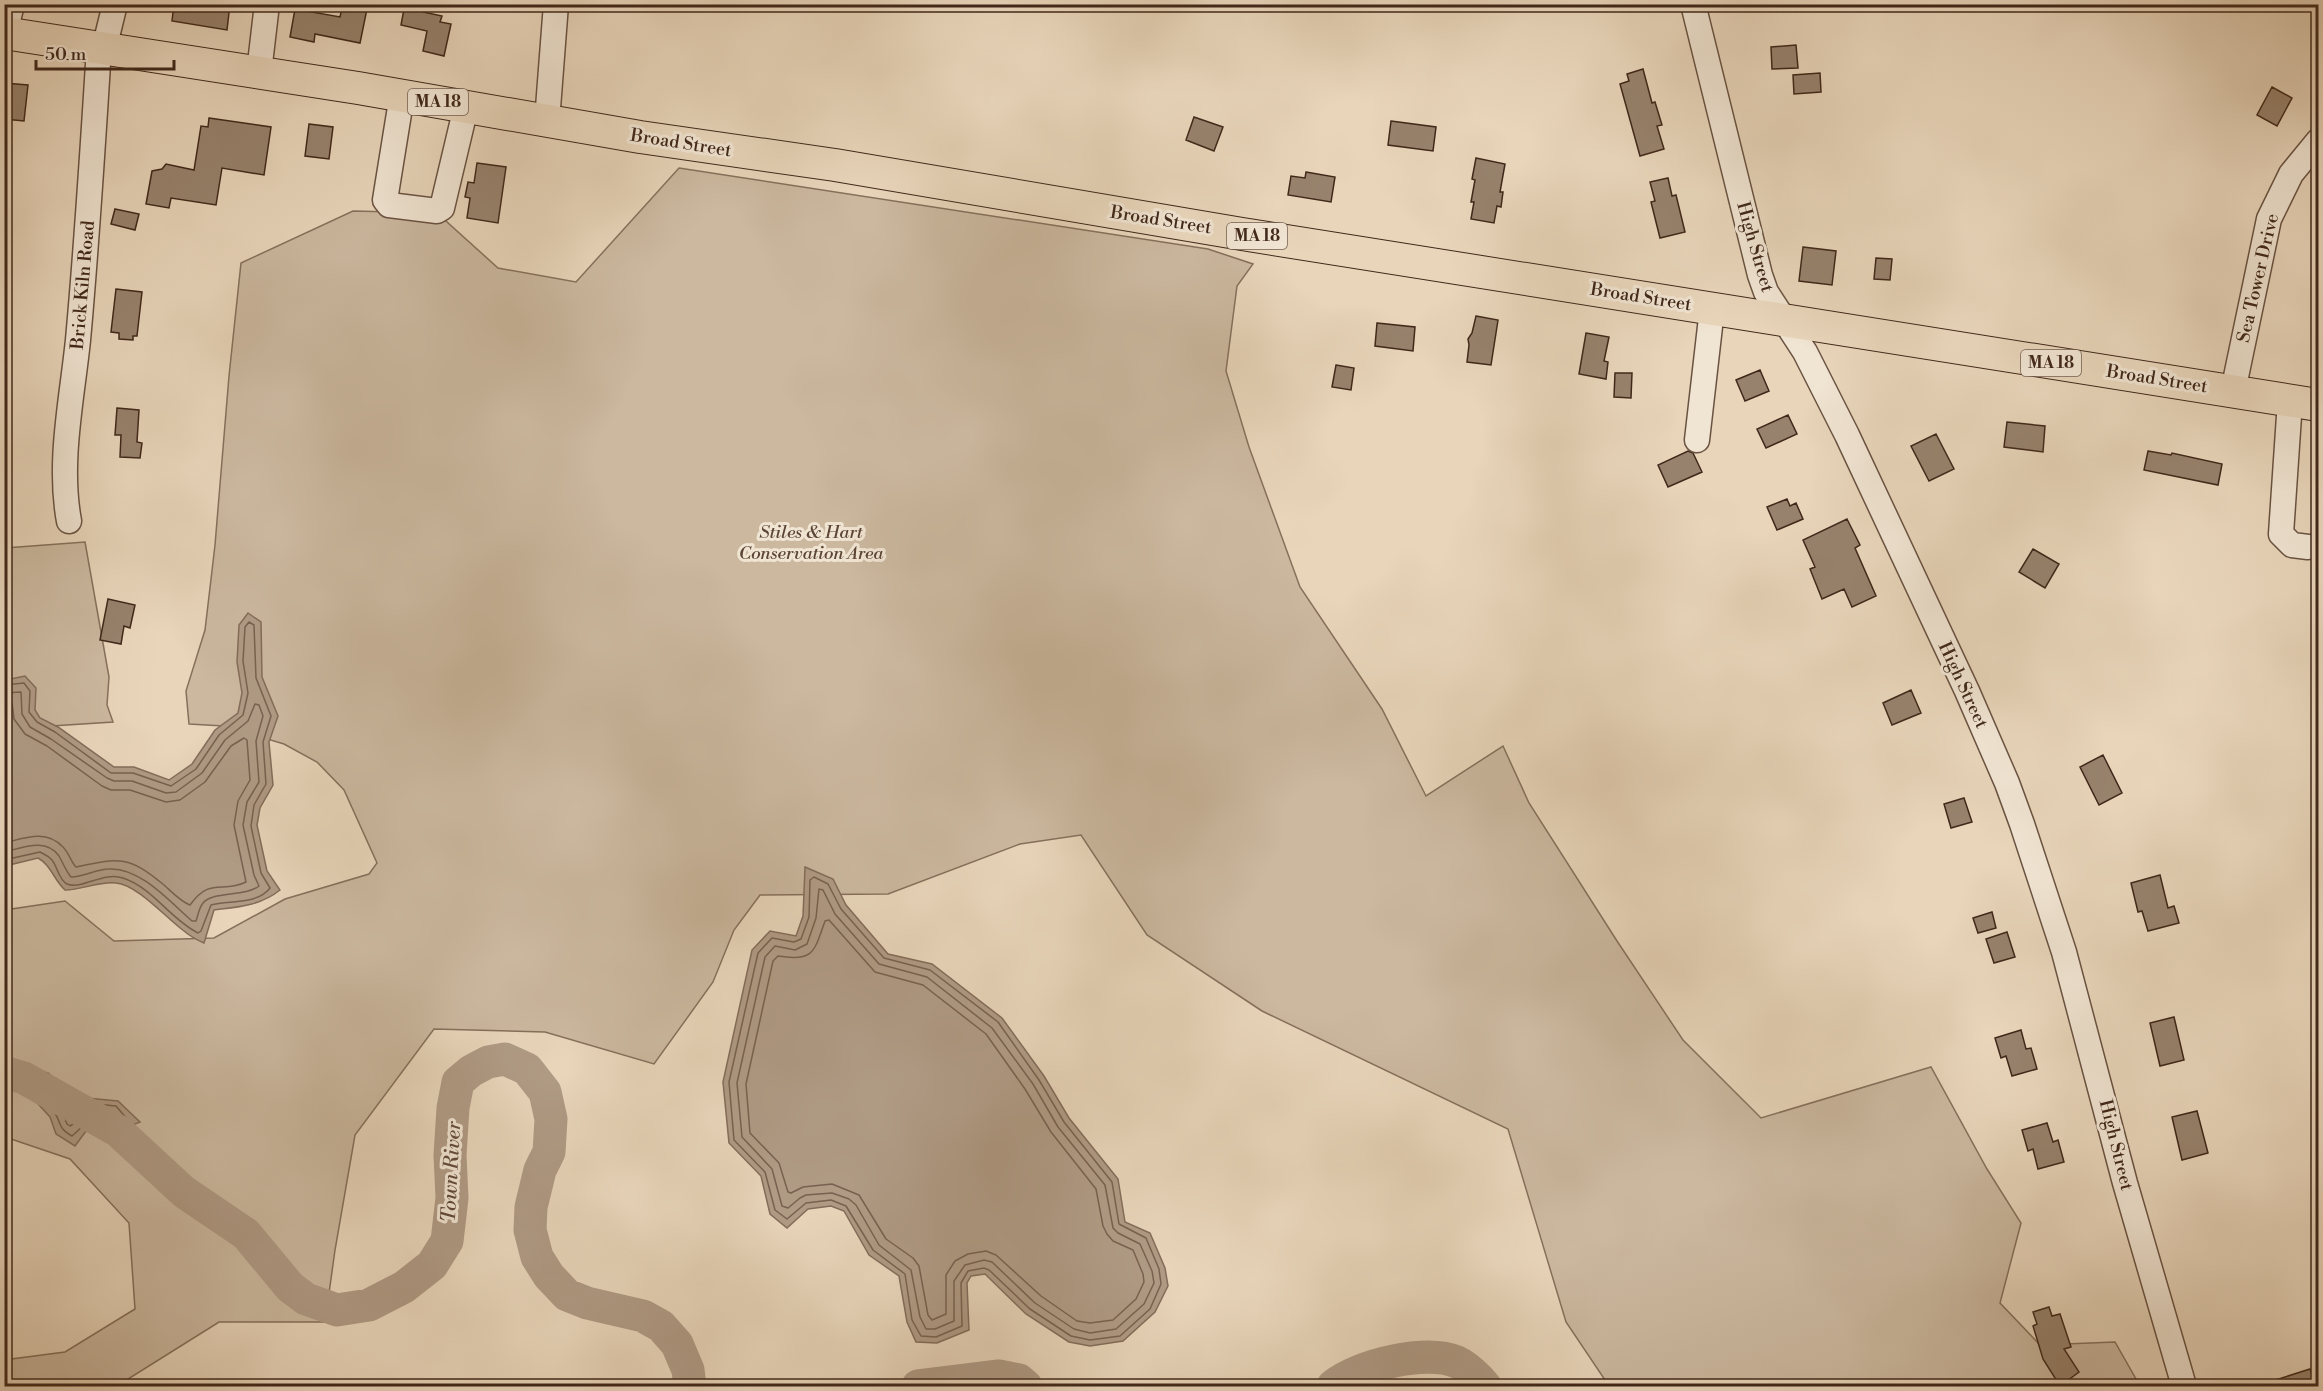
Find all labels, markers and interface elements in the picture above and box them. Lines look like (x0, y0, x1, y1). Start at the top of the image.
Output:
scale bar (36, 33, 174, 71)
text: 50 m (45, 43, 87, 66)
road number: MA 18 (408, 89, 468, 115)
street label: Broad Street (628, 123, 734, 162)
street label: High Street (1731, 199, 1779, 295)
street label: Broad Street (1108, 200, 1214, 239)
street label: Sea Tower Drive (2232, 211, 2284, 345)
street label: Brick Kiln Road (66, 219, 100, 352)
road number: MA 18 (1227, 223, 1287, 249)
street label: Broad Street (1588, 277, 1694, 316)
road number: MA 18 (2021, 350, 2081, 376)
street label: Broad Street (2104, 359, 2210, 398)
park label: Stiles & Hart Conservation Area (739, 521, 884, 565)
street label: High Street (1933, 638, 1993, 733)
street label: High Street (2094, 1097, 2139, 1194)
water label: Town River (437, 1120, 467, 1223)

